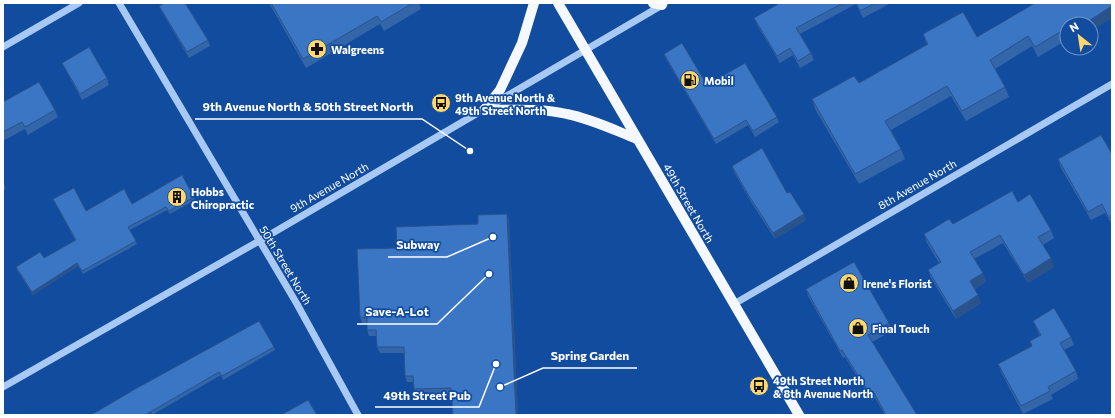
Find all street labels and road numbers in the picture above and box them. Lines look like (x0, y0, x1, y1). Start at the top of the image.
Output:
street label: 8th Avenue North (875, 156, 959, 212)
street label: 9th Avenue North (287, 159, 371, 215)
street label: 49th Street North (661, 161, 717, 245)
street label: 50th Street North (257, 223, 315, 307)

